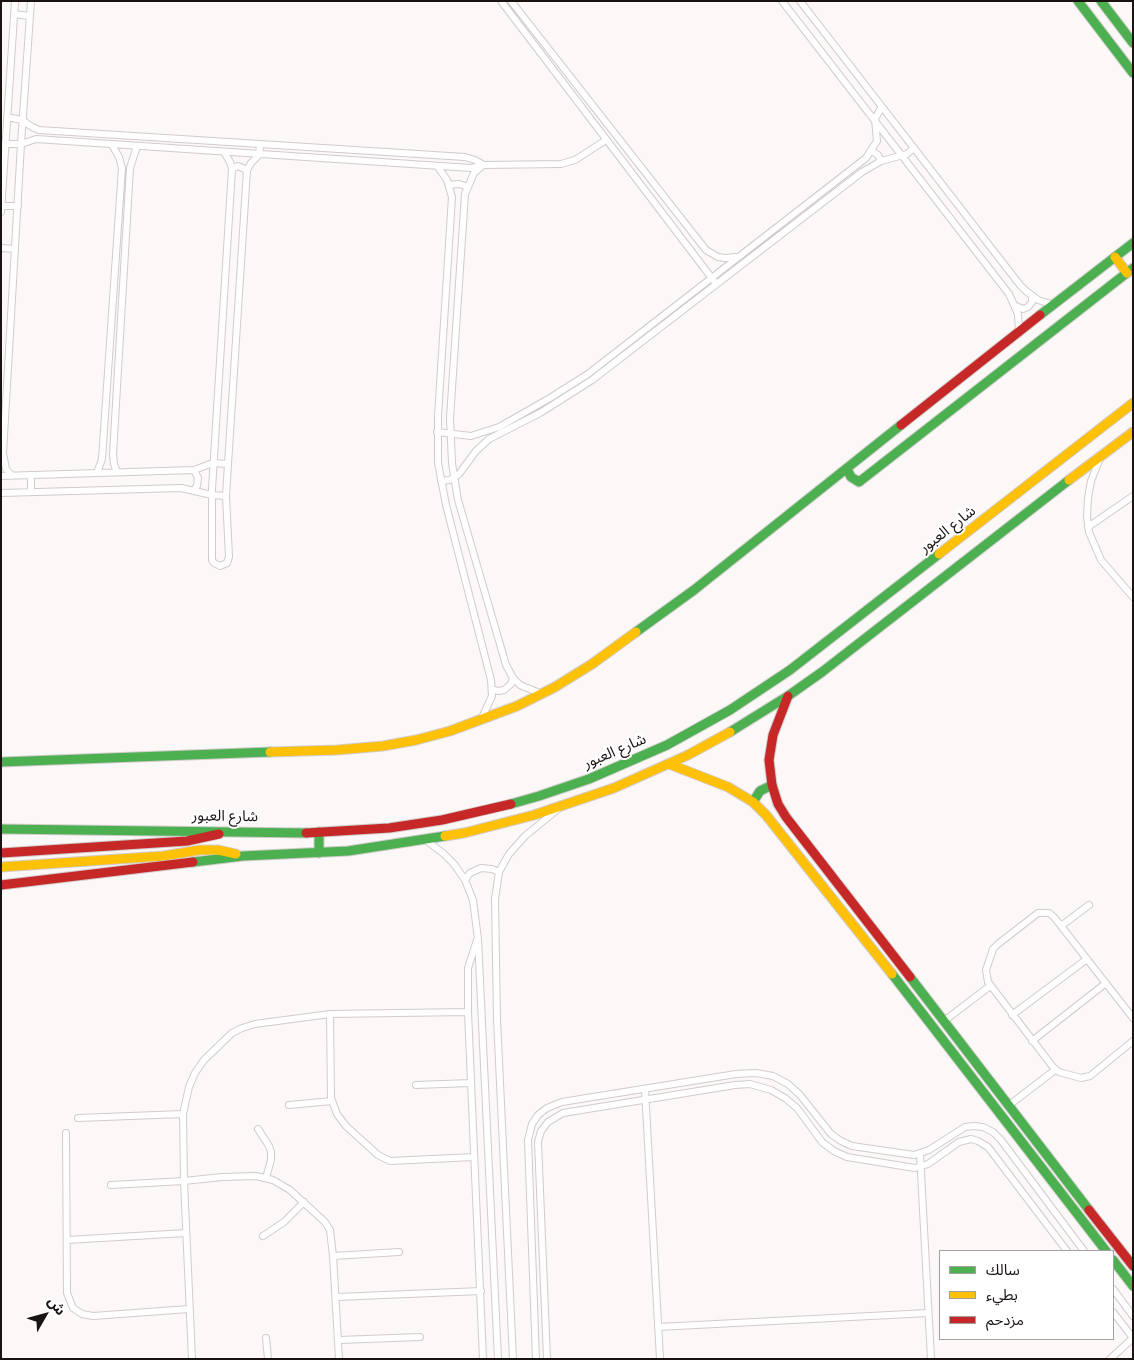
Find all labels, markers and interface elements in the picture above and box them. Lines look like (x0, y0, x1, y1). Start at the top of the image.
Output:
street label: شارع العبور (916, 503, 980, 557)
street label: شارع العبور (581, 731, 649, 773)
street label: شارع العبور (192, 807, 258, 827)
legend (939, 1250, 1114, 1340)
text: سالك (986, 1259, 1020, 1280)
text: بطيء (986, 1284, 1018, 1305)
north arrow (20, 1290, 70, 1340)
text: ش (43, 1292, 71, 1319)
text: مزدحم (986, 1309, 1024, 1330)

